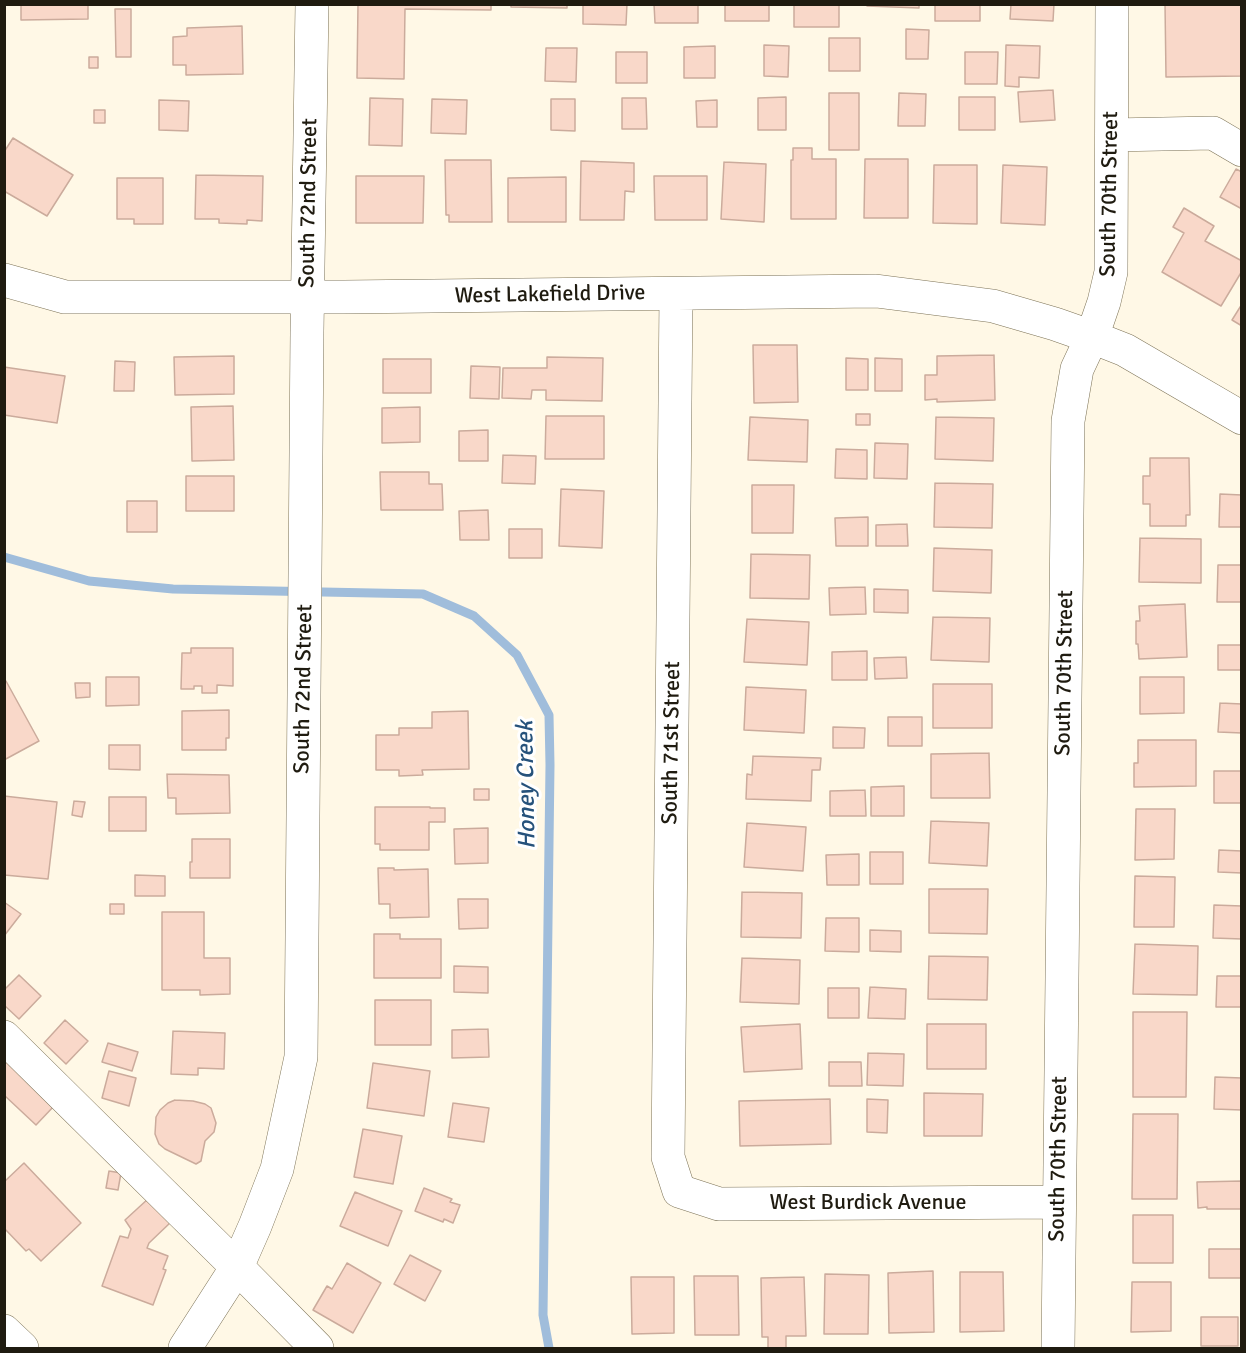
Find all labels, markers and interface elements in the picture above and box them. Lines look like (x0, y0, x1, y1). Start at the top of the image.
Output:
street label: South 70th Street (1095, 111, 1125, 277)
street label: South 72nd Street (294, 118, 324, 288)
street label: West Lakefield Drive (454, 280, 646, 310)
street label: South 70th Street (1050, 590, 1080, 756)
street label: South 72nd Street (289, 604, 319, 774)
street label: South 71st Street (657, 661, 687, 825)
water label: Honey Creek (511, 720, 543, 850)
street label: South 70th Street (1044, 1076, 1074, 1242)
street label: West Burdick Avenue (770, 1190, 966, 1216)

